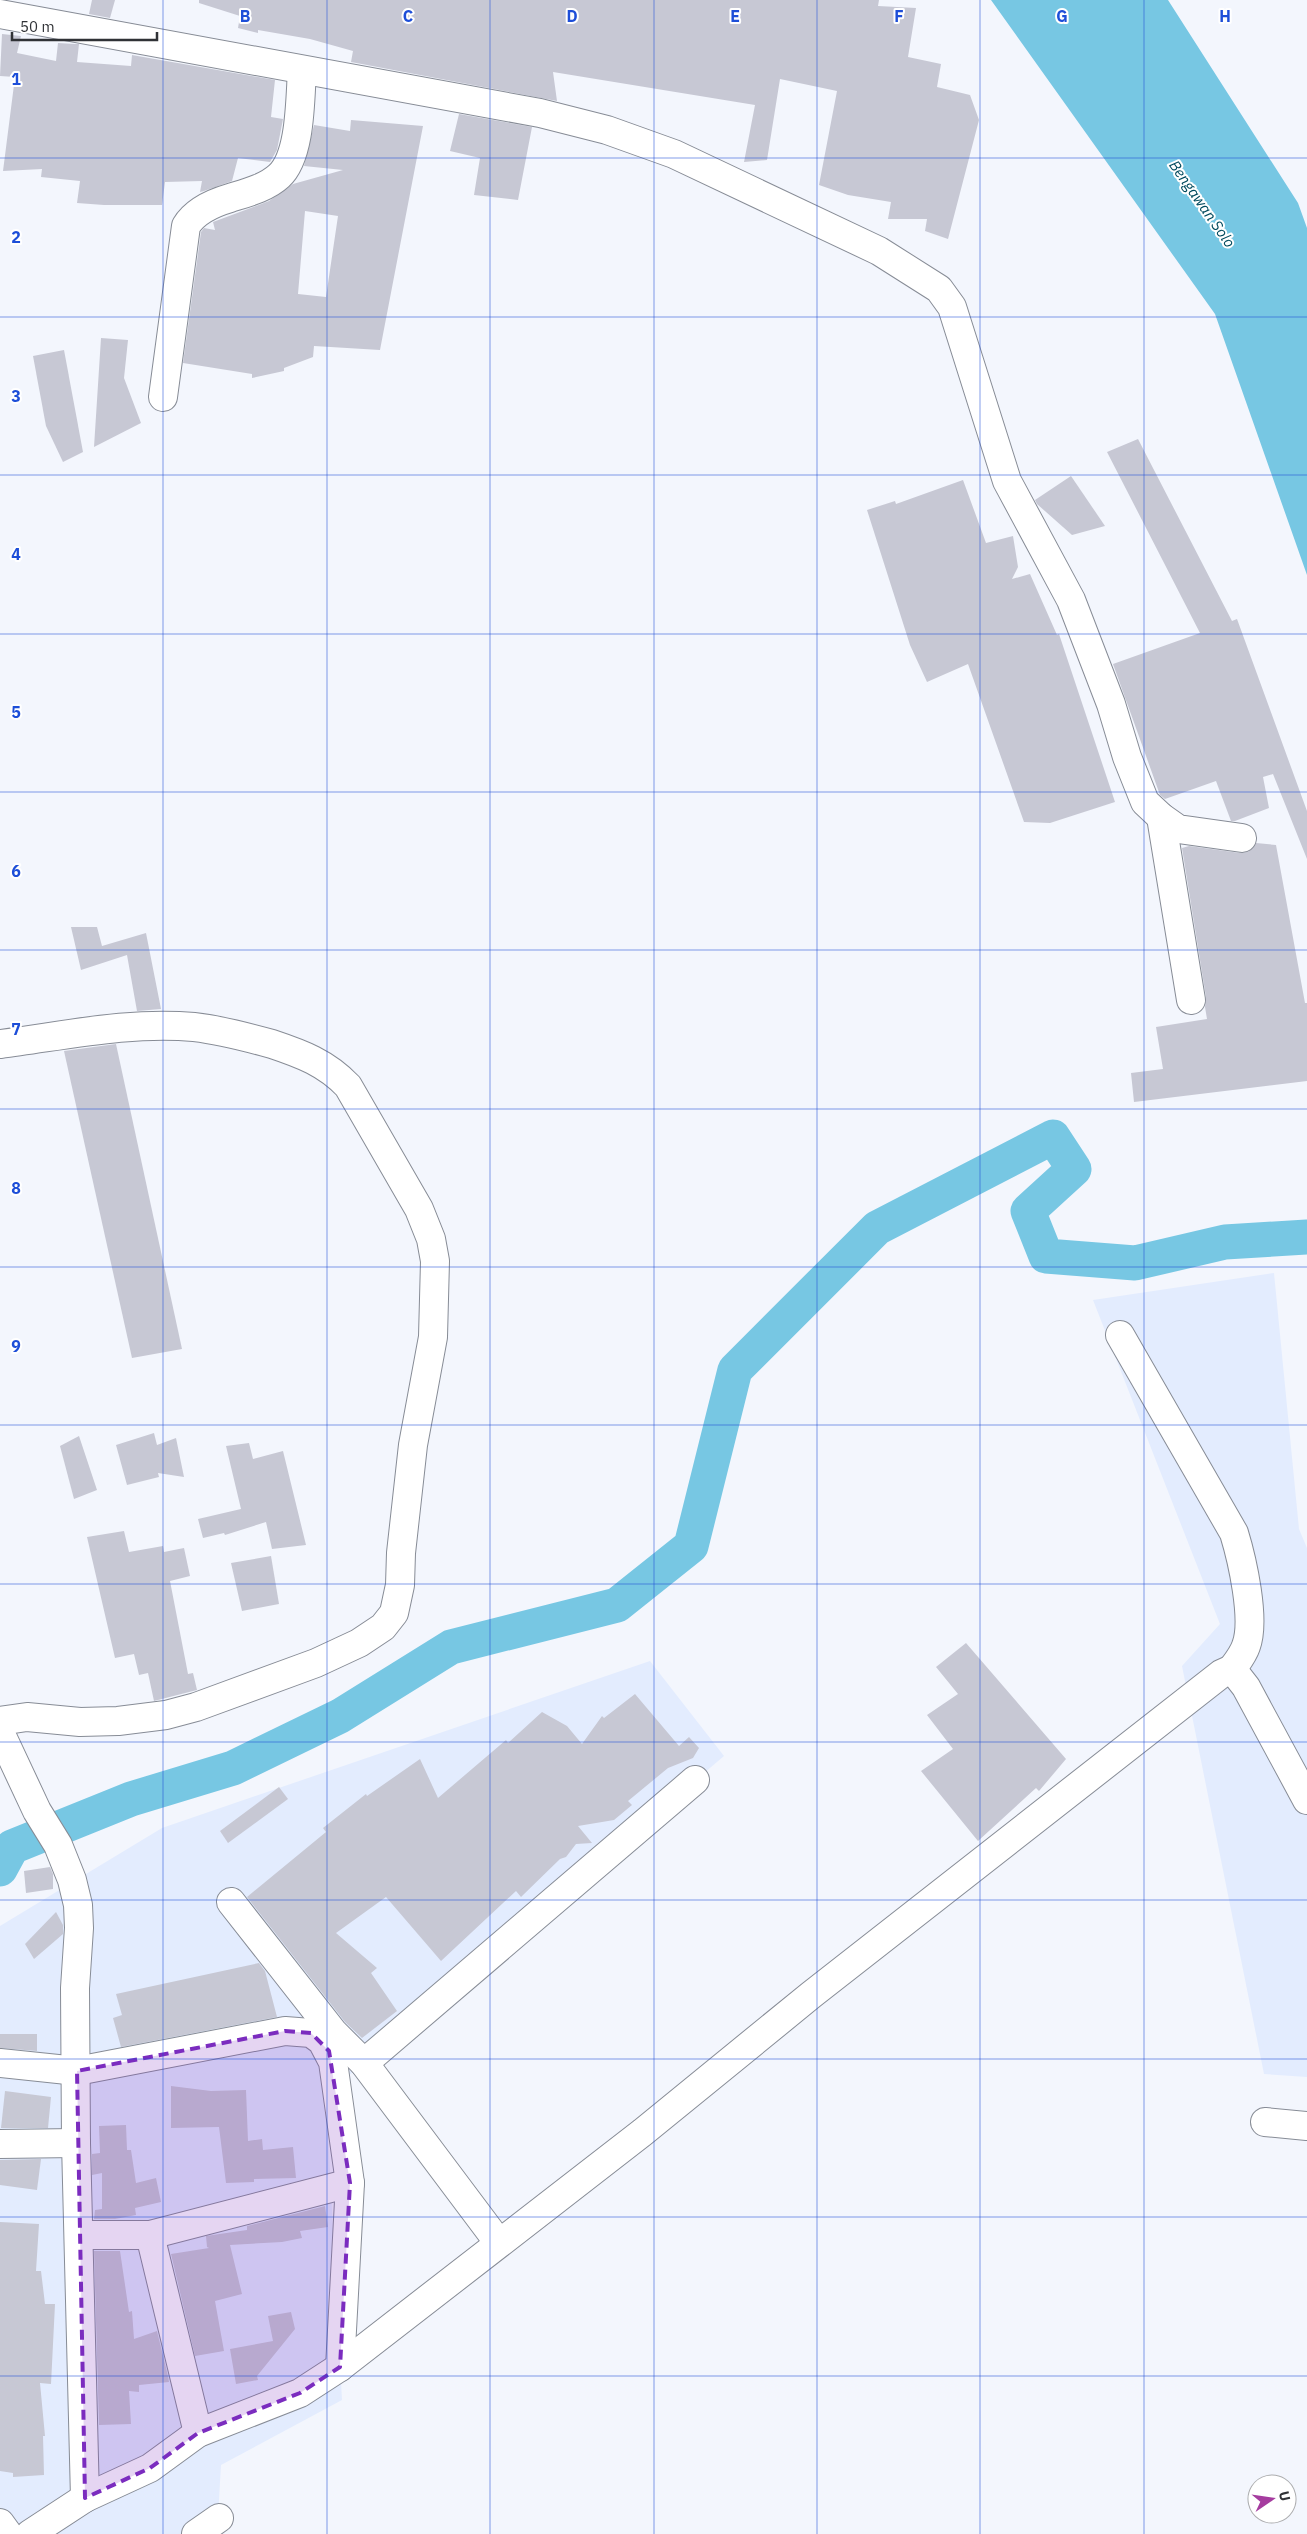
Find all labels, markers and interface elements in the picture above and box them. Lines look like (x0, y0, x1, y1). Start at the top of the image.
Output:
text: B (240, 6, 251, 26)
text: C (403, 6, 413, 26)
text: D (566, 6, 578, 26)
text: E (730, 6, 740, 26)
text: F (894, 6, 904, 26)
text: G (1056, 6, 1068, 26)
text: H (1219, 6, 1231, 26)
scale bar (12, 10, 158, 42)
text: 50 m (20, 17, 55, 36)
text: 1 (11, 69, 21, 89)
water label: Bengawan Solo (1165, 156, 1240, 251)
text: 2 (11, 227, 21, 247)
text: 3 (11, 386, 21, 406)
text: 4 (11, 544, 21, 564)
text: 5 (11, 702, 21, 722)
text: 6 (11, 861, 21, 881)
text: 7 (11, 1019, 21, 1039)
text: 8 (11, 1178, 21, 1198)
text: 9 (11, 1336, 21, 1356)
north arrow (1247, 2474, 1297, 2524)
text: U (1275, 2489, 1295, 2503)

